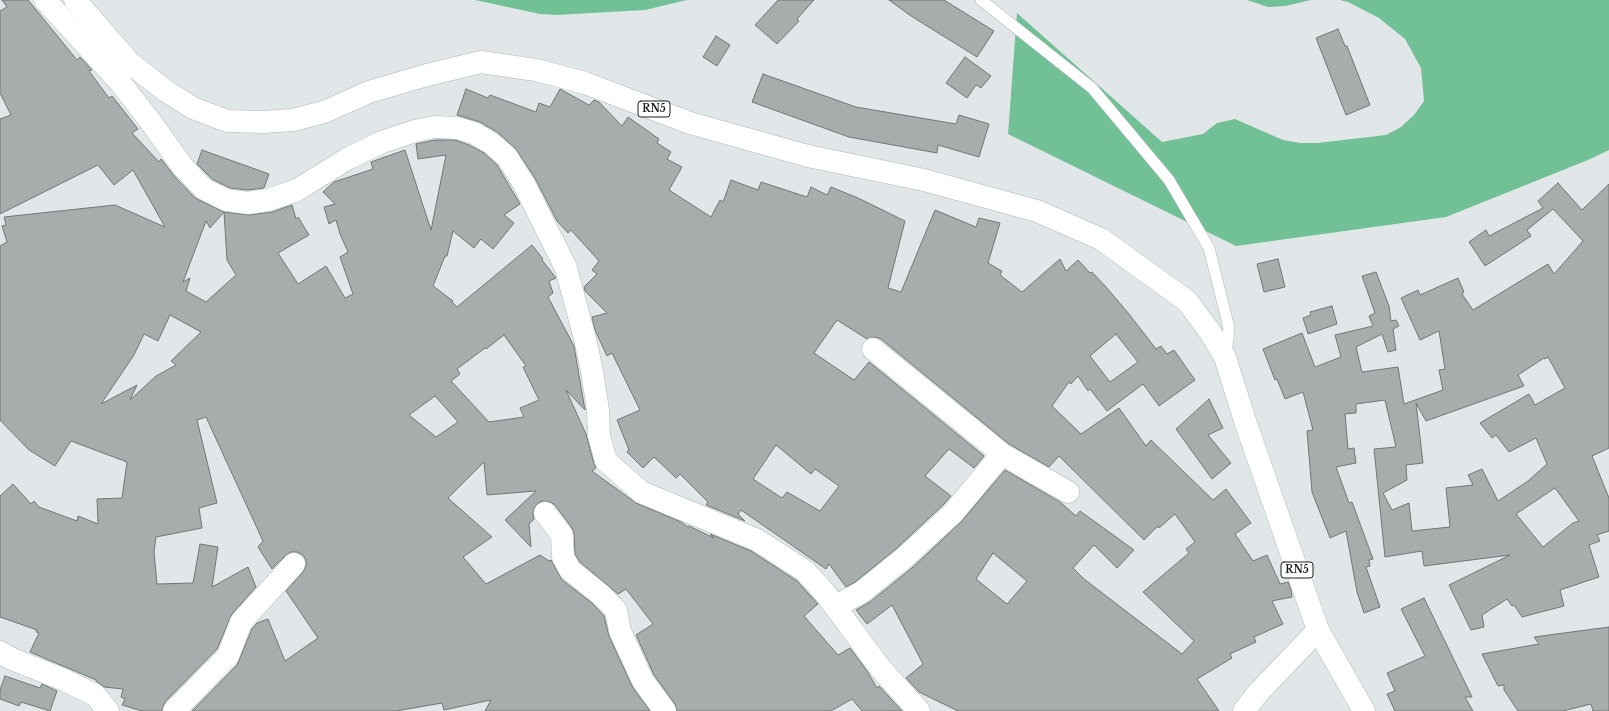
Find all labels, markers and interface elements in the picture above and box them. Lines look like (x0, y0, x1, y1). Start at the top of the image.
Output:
road number: RN5 (638, 101, 670, 117)
road number: RN5 (1281, 562, 1313, 578)

